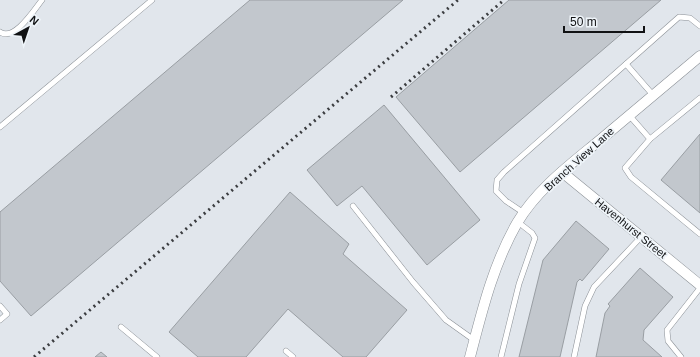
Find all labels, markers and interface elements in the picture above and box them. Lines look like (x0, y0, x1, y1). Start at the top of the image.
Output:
north arrow (8, 8, 48, 48)
scale bar (564, 8, 644, 34)
text: N (28, 13, 41, 28)
text: 50 m (570, 15, 597, 29)
street label: Branch View Lane (542, 125, 616, 193)
street label: Havenhurst Street (593, 195, 669, 261)

